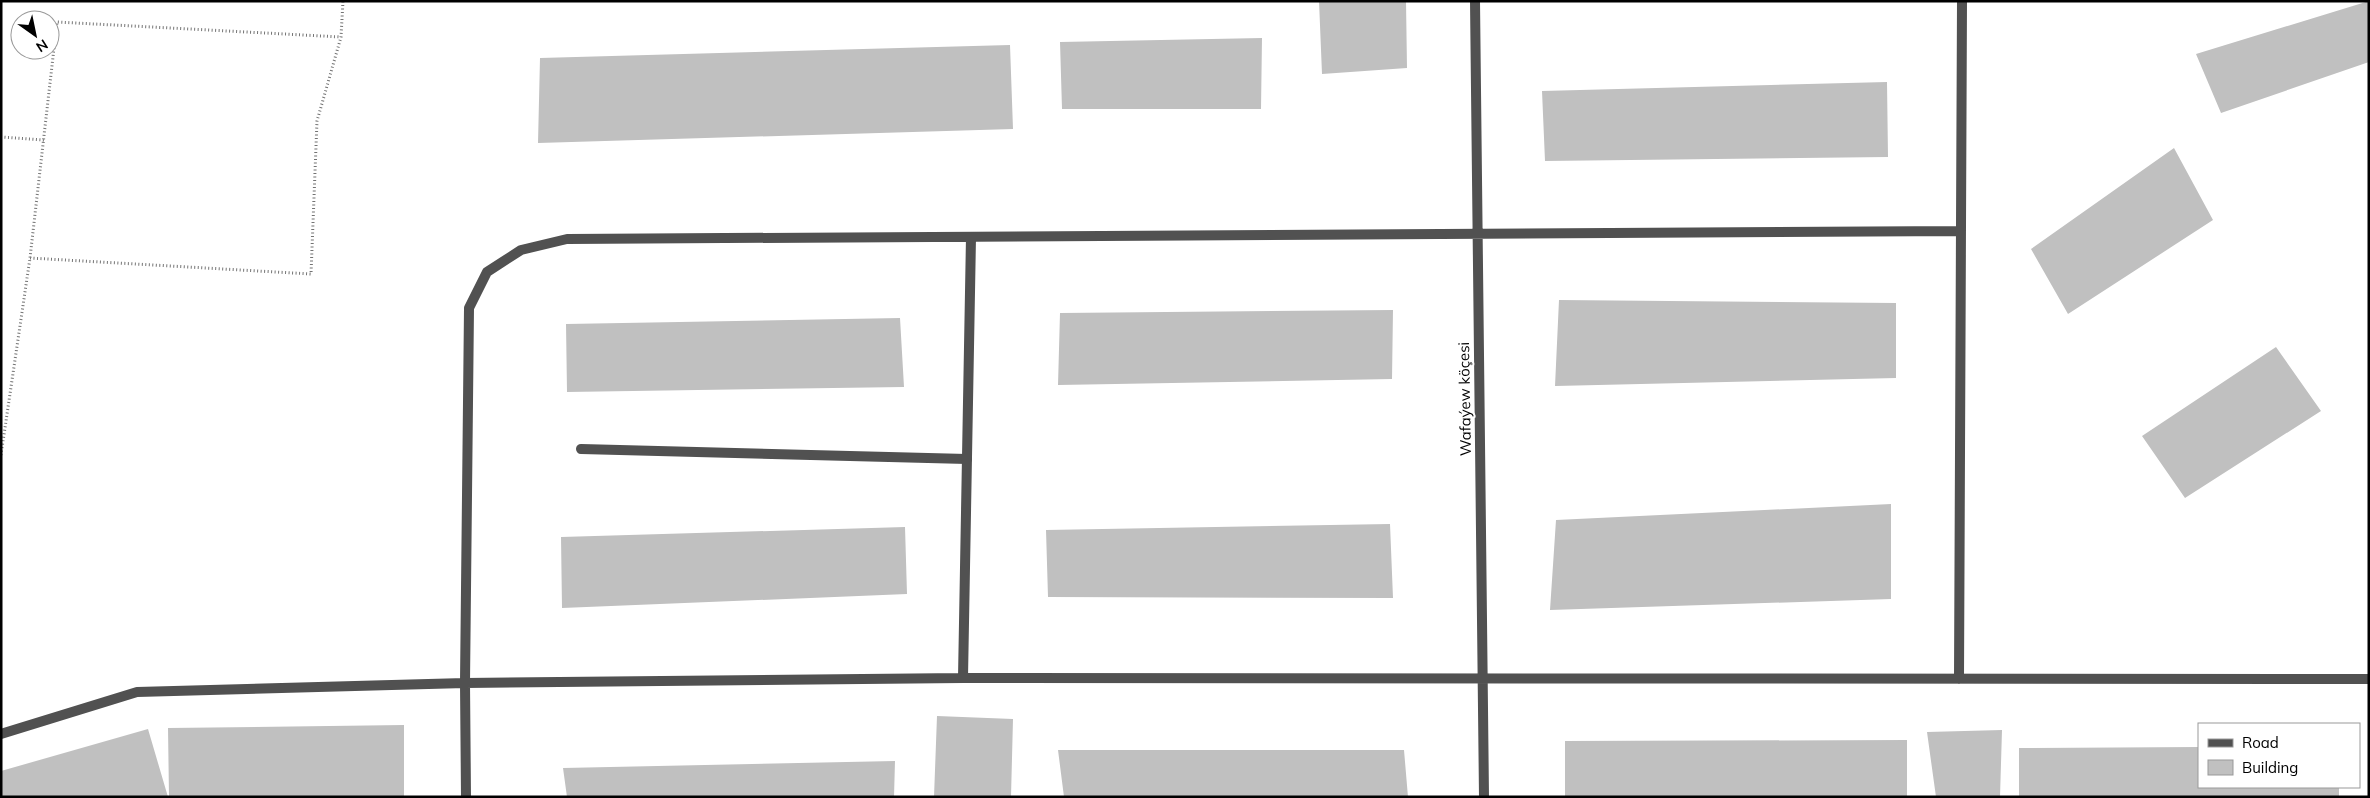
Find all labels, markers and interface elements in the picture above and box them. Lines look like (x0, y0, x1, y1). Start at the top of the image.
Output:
north arrow (10, 10, 60, 60)
text: N (33, 35, 51, 56)
street label: Wafaýew köçesi (1454, 342, 1475, 456)
legend (2198, 723, 2360, 788)
text: Road (2242, 733, 2279, 752)
text: Building (2242, 758, 2298, 777)

